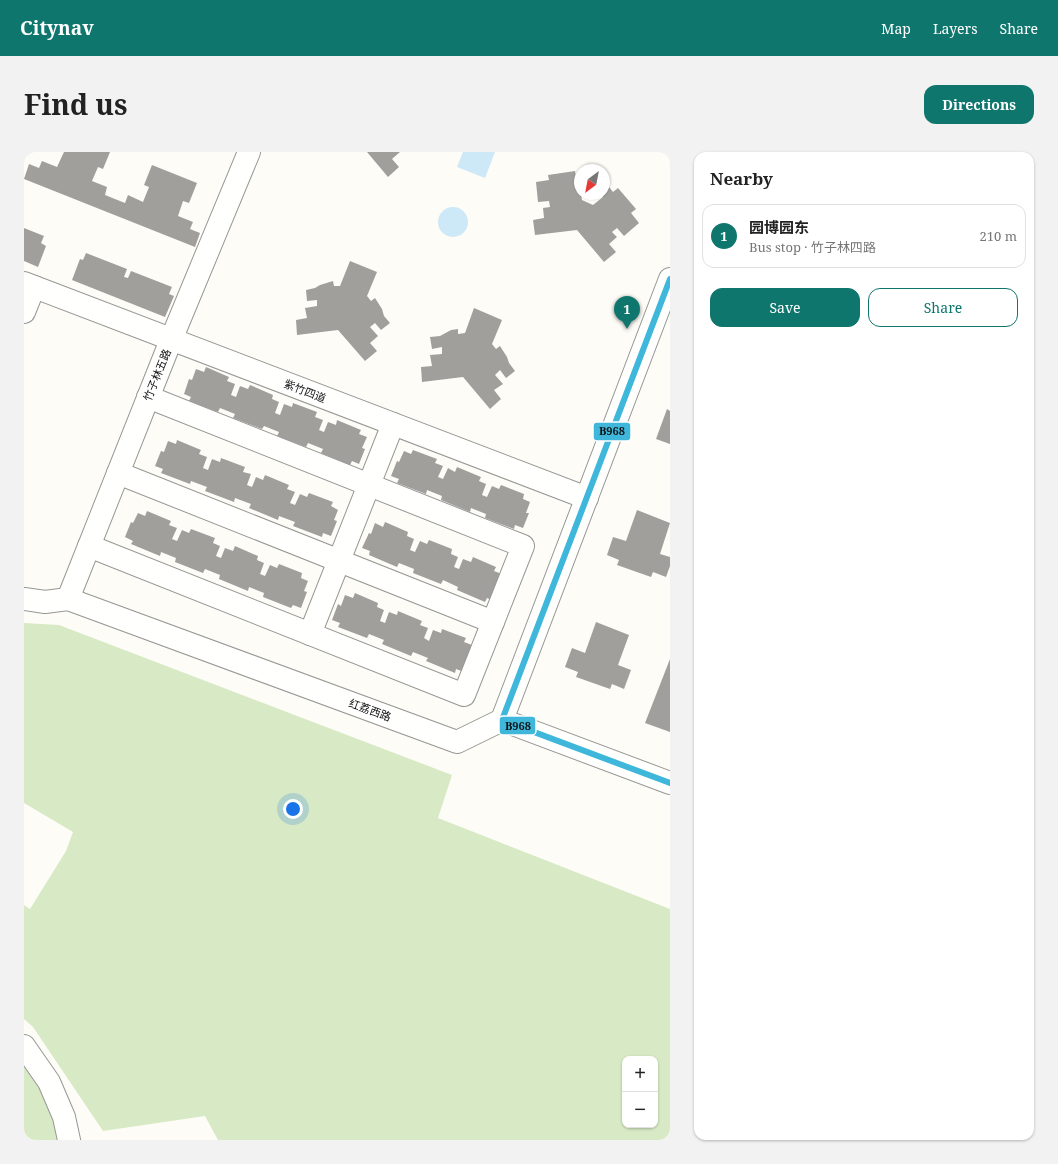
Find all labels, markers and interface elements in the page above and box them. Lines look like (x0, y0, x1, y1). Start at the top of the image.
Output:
text: Citynav (20, 15, 94, 41)
text: Map (881, 19, 911, 38)
text: Layers (933, 19, 978, 38)
text: Share (1000, 19, 1038, 38)
text: Find us (24, 85, 128, 123)
button: Directions (924, 85, 1034, 124)
north arrow (574, 164, 610, 200)
text: Nearby (710, 167, 773, 190)
text: 园博园东 (749, 217, 809, 237)
text: 1 (720, 227, 728, 245)
text: 210 m (980, 227, 1017, 245)
text: Bus stop · 竹子林四路 (749, 238, 876, 256)
button: Save (710, 288, 860, 327)
button: Share (868, 288, 1018, 327)
pin: 1 (614, 296, 640, 329)
street label: 竹子林五路 (139, 347, 174, 403)
street label: 紫竹四道 (282, 376, 328, 405)
line badge: B968 (593, 422, 631, 441)
text: B968 (599, 423, 625, 438)
street label: 红荔西路 (347, 695, 393, 724)
line badge: B968 (499, 716, 536, 735)
text: B968 (505, 718, 531, 733)
your location (283, 799, 303, 819)
map controls (622, 1056, 658, 1128)
button: + (622, 1056, 658, 1092)
button: − (622, 1092, 658, 1128)

